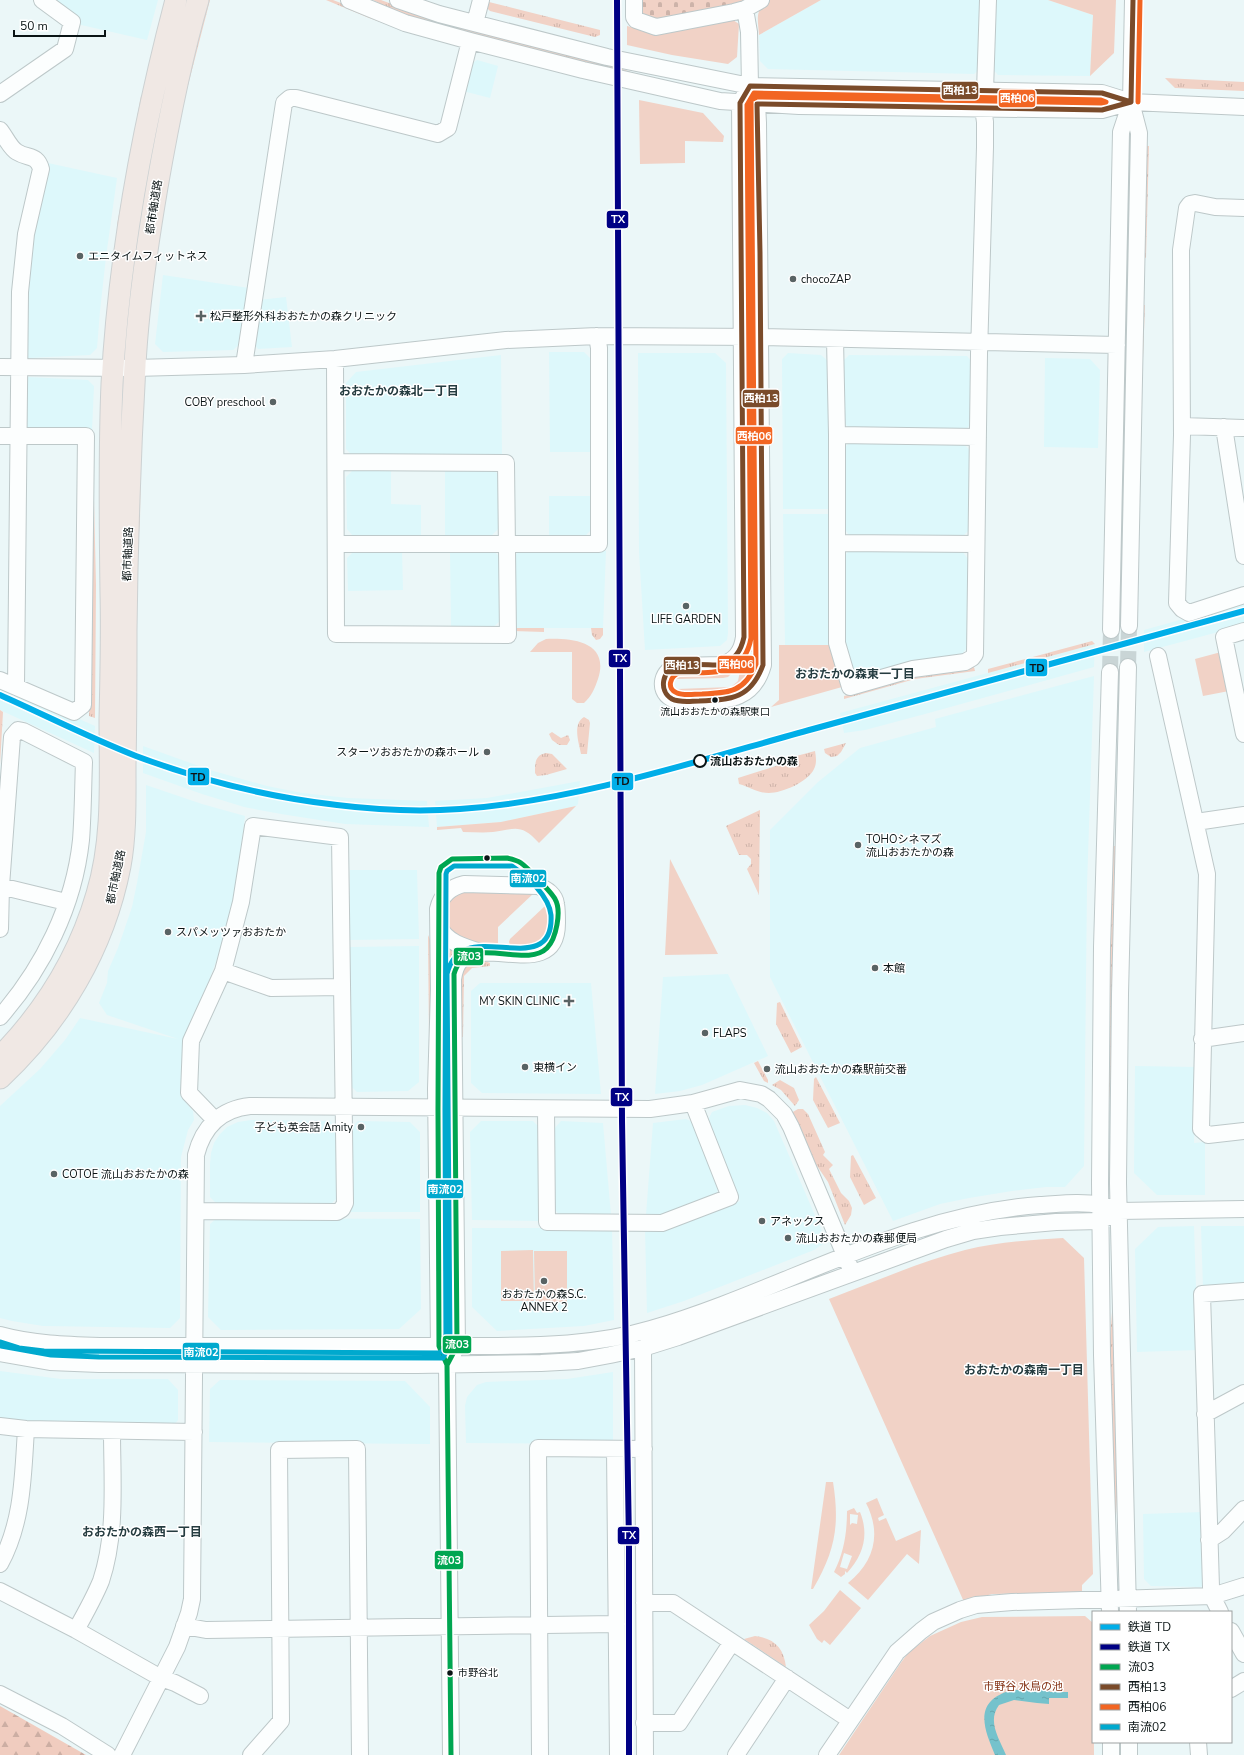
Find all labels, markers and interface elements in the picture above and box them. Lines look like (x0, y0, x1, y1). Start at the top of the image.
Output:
scale bar (14, 12, 105, 38)
text: 50 m (20, 18, 48, 34)
line badge: 西柏13 (941, 81, 979, 100)
text: 西柏13 (942, 83, 978, 98)
line badge: 西柏06 (998, 89, 1036, 108)
text: 西柏06 (999, 91, 1035, 106)
street label: 都市軸道路 (142, 179, 166, 235)
line badge: TX (606, 210, 629, 229)
text: TX (611, 212, 626, 227)
place label: エニタイムフィットネス (88, 249, 208, 264)
marker: エニタイムフィットネス (75, 251, 85, 261)
place label: chocoZAP (801, 272, 851, 287)
marker: chocoZAP (788, 274, 798, 284)
place label: 松戸整形外科おおたかの森クリニック (210, 309, 397, 324)
marker: 松戸整形外科おおたかの森クリニック (195, 310, 207, 322)
district label: おおたかの森北一丁目 (339, 383, 459, 399)
line badge: 西柏13 (742, 389, 780, 408)
text: 西柏13 (743, 391, 779, 406)
place label: COBY preschool (184, 395, 266, 410)
marker: COBY preschool (268, 397, 278, 407)
line badge: 西柏06 (735, 426, 773, 445)
text: 西柏06 (736, 429, 772, 444)
street label: 都市軸道路 (120, 526, 136, 582)
marker: LIFE GARDEN (681, 601, 691, 611)
place label: LIFE GARDEN (651, 612, 721, 627)
line badge: TX (608, 649, 631, 668)
text: TX (613, 651, 628, 666)
line badge: 西柏06 (717, 655, 755, 674)
line badge: 西柏13 (663, 656, 701, 675)
text: 西柏06 (718, 657, 754, 672)
text: 西柏13 (664, 658, 700, 673)
line badge: TD (1025, 658, 1048, 677)
text: TD (1029, 661, 1045, 676)
district label: おおたかの森東一丁目 (795, 666, 915, 682)
marker: 流山おおたかの森駅東口 (710, 695, 720, 705)
place label: 流山おおたかの森駅東口 (660, 705, 770, 719)
place label: スターツおおたかの森ホール (336, 745, 479, 760)
marker: スターツおおたかの森ホール (482, 747, 492, 757)
marker: 流山おおたかの森 (693, 754, 707, 768)
place label: 流山おおたかの森 (710, 754, 798, 769)
line badge: TD (187, 767, 210, 786)
text: TD (190, 770, 206, 785)
line badge: TD (611, 772, 634, 791)
text: TD (614, 774, 630, 789)
place label: TOHOシネマズ 流山おおたかの森 (866, 832, 954, 860)
marker: TOHOシネマズ 流山おおたかの森 (853, 840, 863, 850)
street label: 都市軸道路 (103, 849, 129, 905)
unlabelled marker (482, 853, 492, 863)
line badge: 南流02 (509, 869, 547, 888)
text: 南流02 (510, 871, 546, 886)
place label: スパメッツァおおたか (176, 925, 286, 940)
marker: スパメッツァおおたか (163, 927, 173, 937)
line badge: 流03 (453, 947, 484, 966)
text: 流03 (457, 949, 481, 964)
place label: 本館 (883, 961, 905, 976)
marker: 本館 (870, 963, 880, 973)
place label: MY SKIN CLINIC (479, 994, 560, 1009)
marker: MY SKIN CLINIC (563, 995, 575, 1007)
place label: FLAPS (713, 1026, 747, 1041)
marker: FLAPS (700, 1028, 710, 1038)
place label: 東横イン (533, 1060, 577, 1075)
marker: 東横イン (520, 1062, 530, 1072)
place label: 流山おおたかの森駅前交番 (775, 1062, 907, 1077)
marker: 流山おおたかの森駅前交番 (762, 1064, 772, 1074)
line badge: TX (610, 1087, 633, 1107)
text: TX (615, 1090, 630, 1105)
place label: 子ども英会話 Amity (255, 1120, 353, 1135)
marker: 子ども英会話 Amity (356, 1122, 366, 1132)
place label: COTOE 流山おおたかの森 (62, 1167, 189, 1182)
marker: COTOE 流山おおたかの森 (49, 1169, 59, 1179)
line badge: 南流02 (426, 1179, 464, 1199)
text: 南流02 (427, 1182, 463, 1197)
place label: アネックス (770, 1214, 825, 1229)
marker: アネックス (757, 1216, 767, 1226)
place label: 流山おおたかの森郵便局 (796, 1231, 917, 1246)
marker: 流山おおたかの森郵便局 (783, 1233, 793, 1243)
marker: おおたかの森S.C. ANNEX 2 (539, 1276, 549, 1286)
place label: おおたかの森S.C. ANNEX 2 (502, 1287, 586, 1315)
line badge: 流03 (442, 1335, 472, 1354)
text: 流03 (445, 1337, 469, 1352)
line badge: 南流02 (182, 1342, 220, 1361)
text: 南流02 (183, 1345, 219, 1360)
district label: おおたかの森南一丁目 (964, 1362, 1084, 1378)
district label: おおたかの森西一丁目 (82, 1524, 202, 1540)
line badge: TX (617, 1526, 640, 1545)
text: TX (622, 1528, 637, 1543)
line badge: 流03 (434, 1550, 464, 1570)
text: 流03 (437, 1553, 461, 1568)
legend (1092, 1611, 1232, 1743)
text: 鉄道 TD (1128, 1619, 1171, 1635)
text: 鉄道 TX (1128, 1639, 1170, 1655)
text: 流03 (1128, 1659, 1154, 1675)
place label: 市野谷北 (458, 1666, 498, 1680)
marker: 市野谷北 (445, 1668, 455, 1678)
park label: 市野谷 水鳥の池 (983, 1679, 1063, 1694)
text: 西柏13 (1128, 1679, 1166, 1695)
text: 西柏06 (1128, 1699, 1166, 1715)
text: 南流02 (1128, 1719, 1166, 1735)

